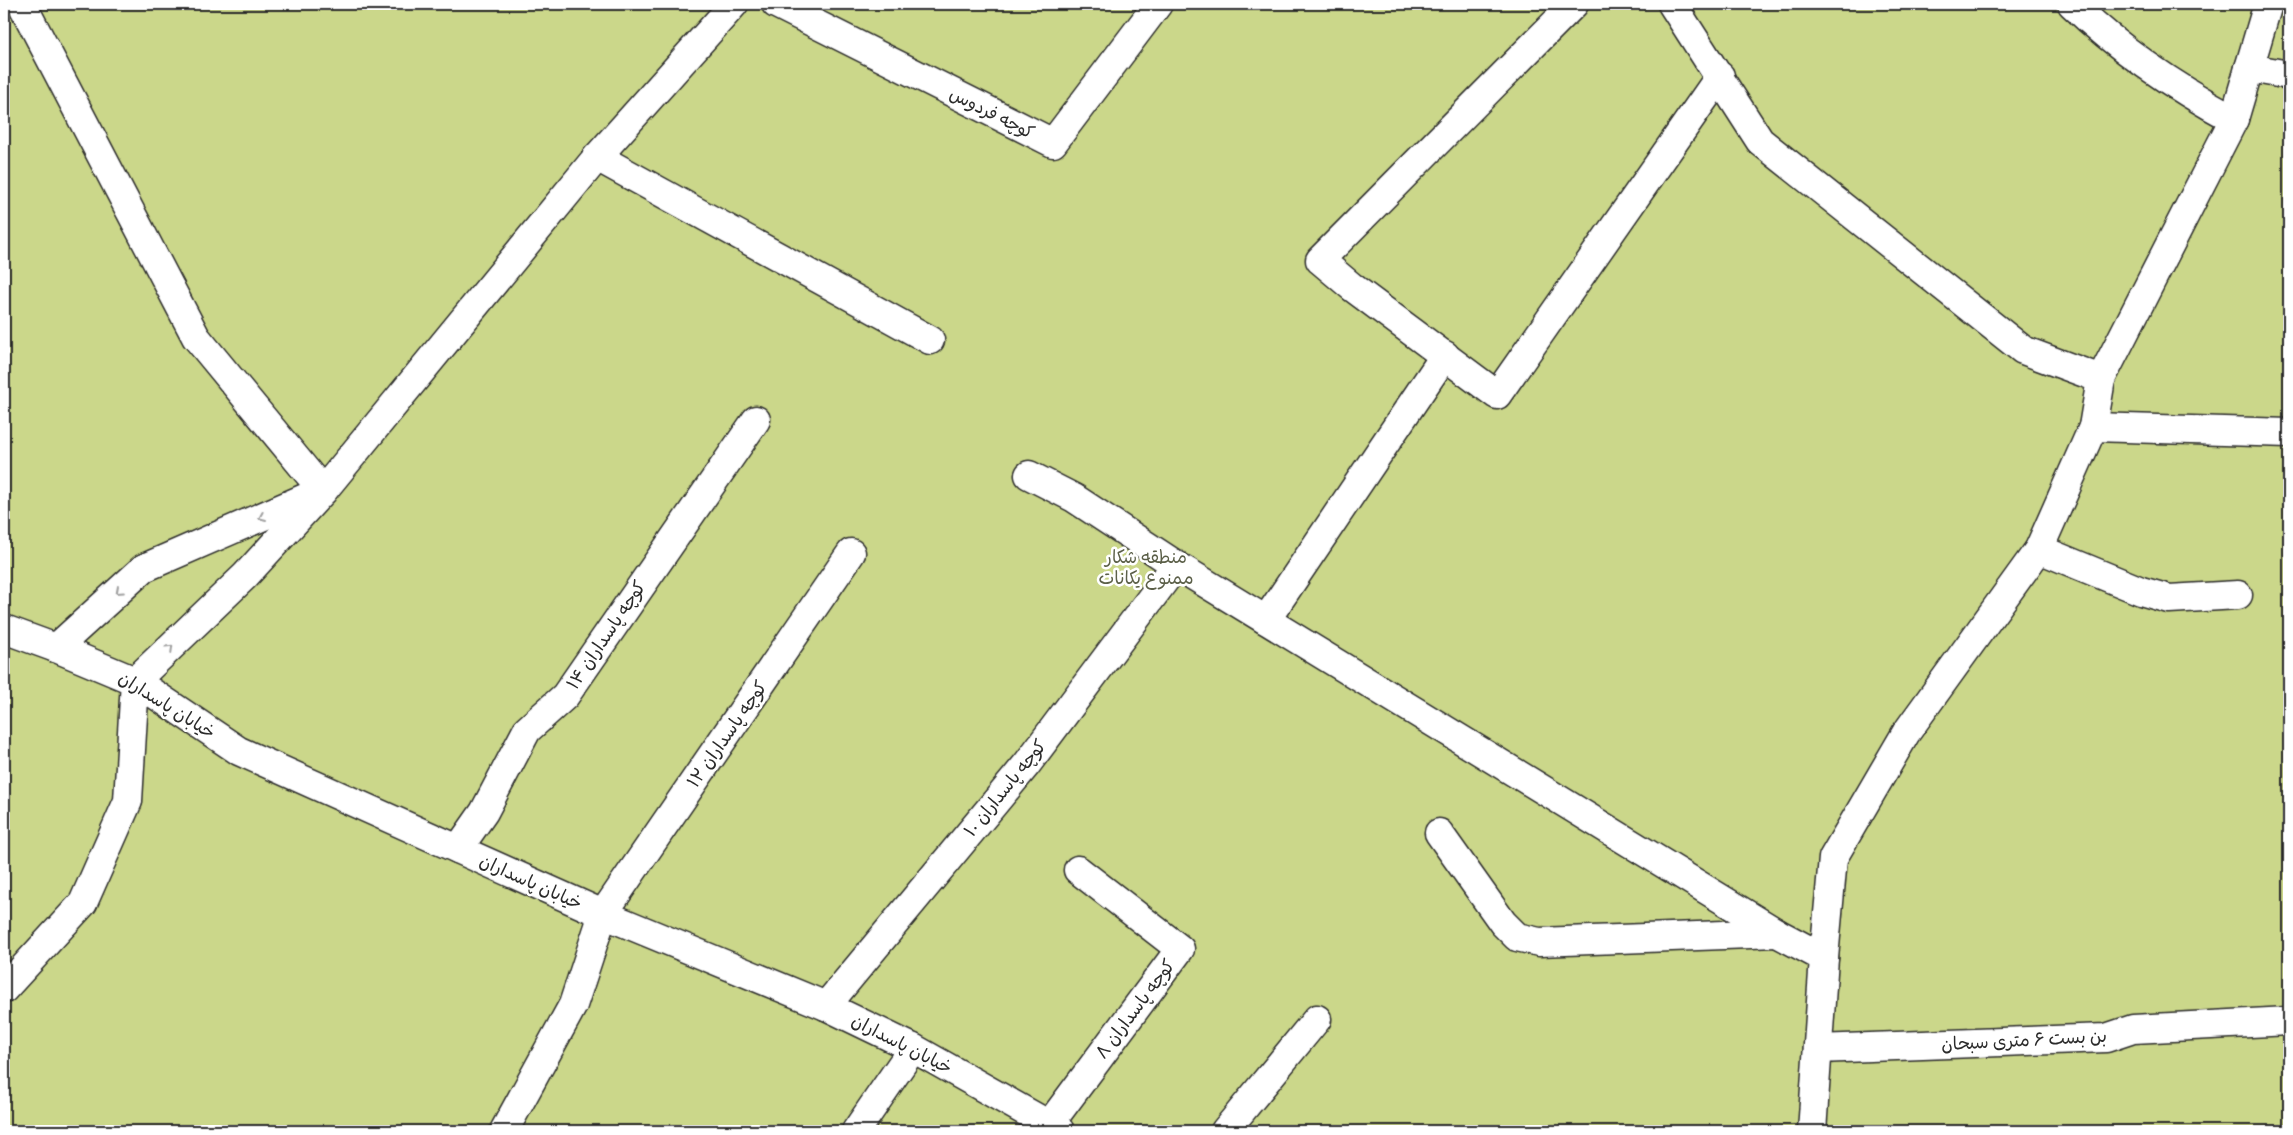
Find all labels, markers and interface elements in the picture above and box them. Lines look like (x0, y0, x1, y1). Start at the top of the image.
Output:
street label: کوچه فردوس (945, 82, 1038, 145)
one-way arrow (258, 510, 267, 521)
park label: منطقه شکار ممنوع یکانات (1098, 546, 1194, 590)
street label: کوچه پاسداران ۱۴ (562, 576, 651, 694)
one-way arrow (115, 585, 124, 594)
one-way arrow (164, 645, 173, 654)
street label: خیابان پاسداران (114, 667, 220, 744)
street label: کوچه پاسداران ۱۲ (682, 676, 773, 792)
street label: کوچه پاسداران ۱۰ (959, 735, 1052, 842)
street label: خیابان پاسداران (476, 850, 586, 915)
street label: کوچه پاسداران ۸ (1090, 955, 1181, 1064)
street label: خیابان پاسداران (848, 1009, 956, 1080)
street label: بن بست ۶ متری سبحان (1941, 1025, 2107, 1055)

